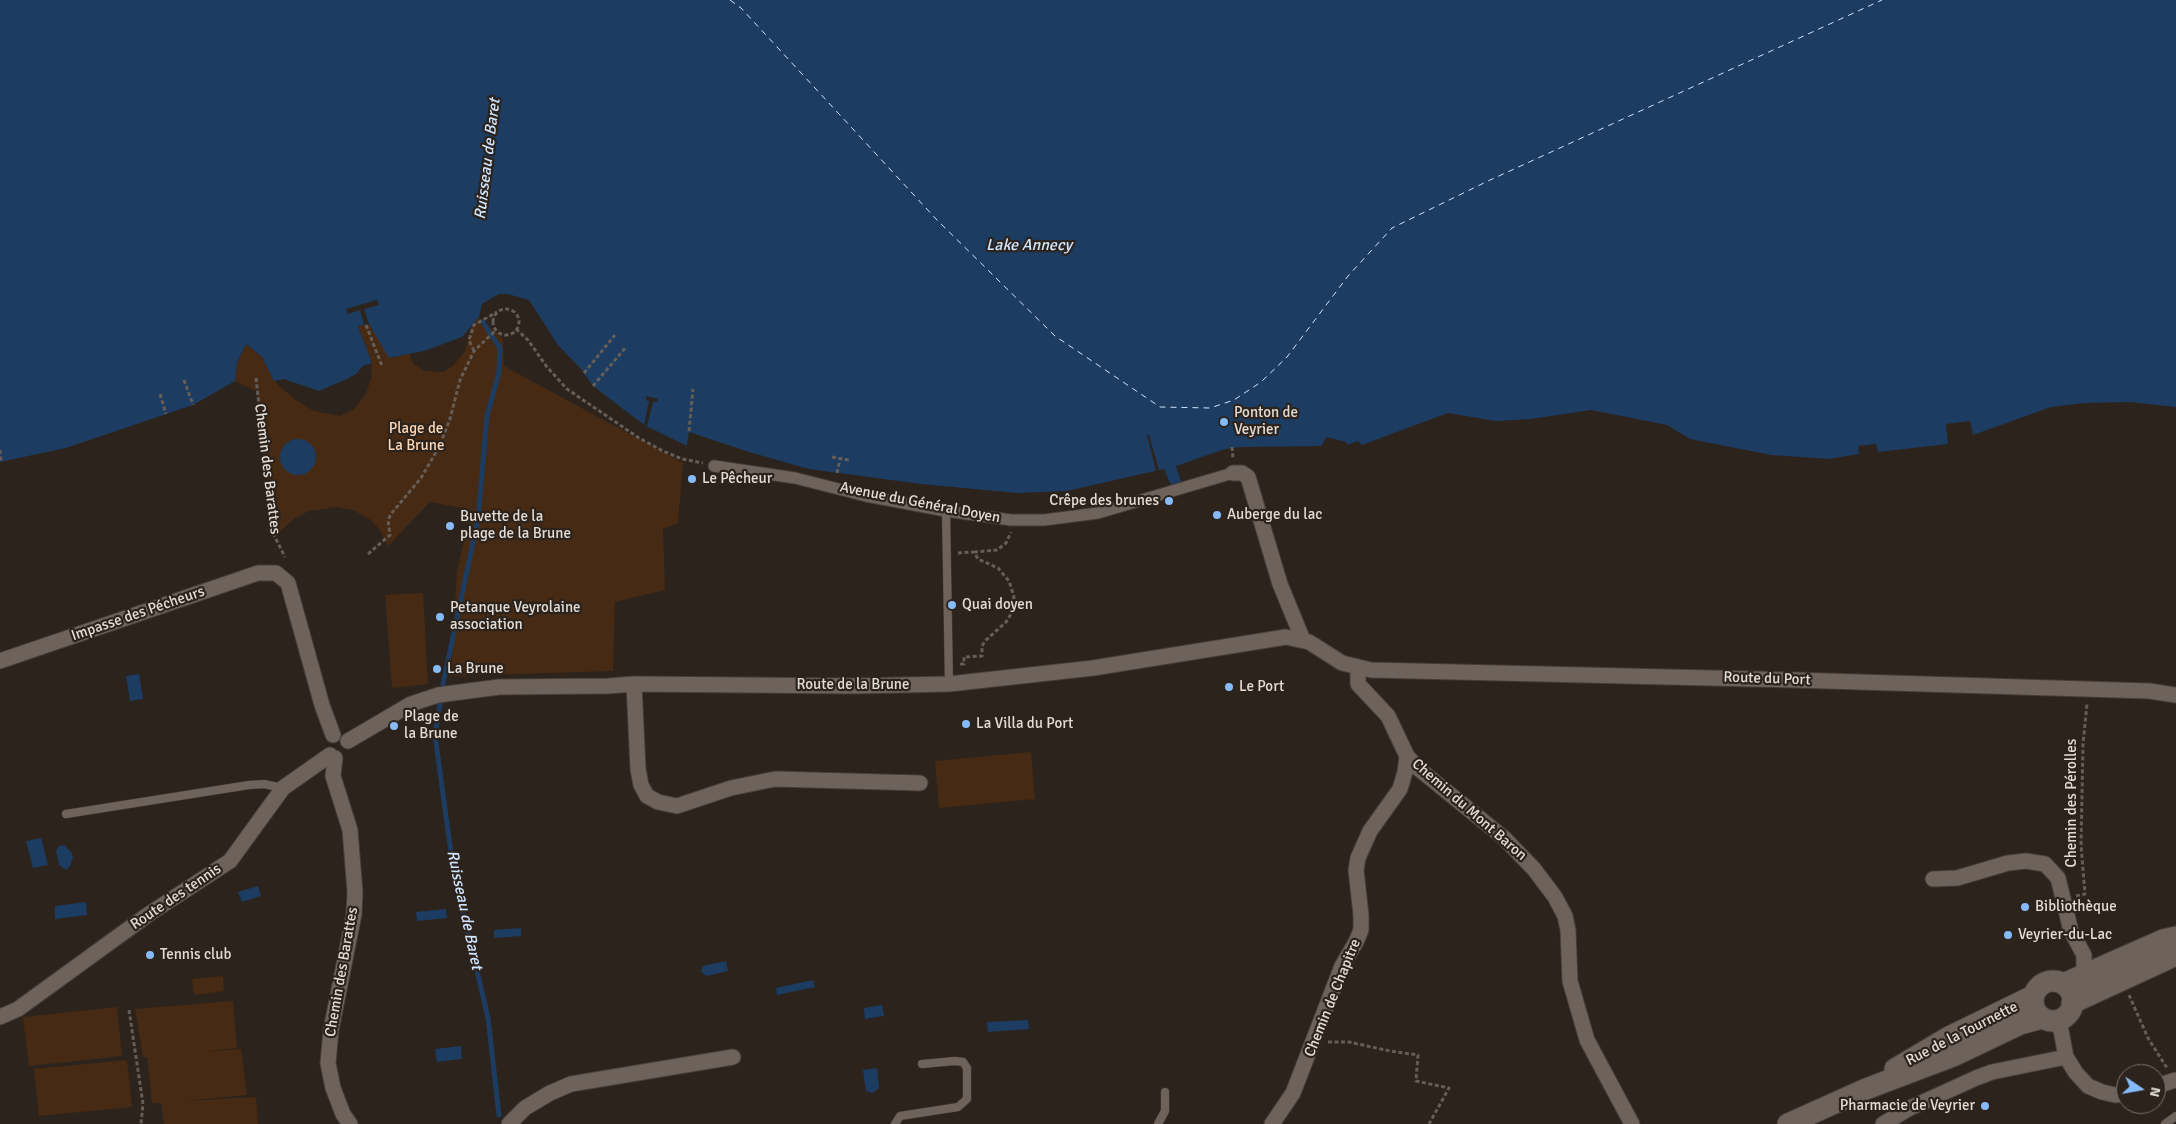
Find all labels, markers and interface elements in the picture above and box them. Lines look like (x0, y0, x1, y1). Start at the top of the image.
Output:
water label: Ruisseau de Baret (471, 97, 505, 221)
water label: Lake Annecy (986, 236, 1072, 256)
street label: Chemin des Barattes (250, 403, 284, 535)
place label: Ponton de Veyrier (1234, 404, 1298, 439)
marker: Ponton de Veyrier (1218, 416, 1230, 428)
park label: Plage de La Brune (388, 420, 444, 455)
place label: Le Pêcheur (702, 470, 772, 488)
marker: Le Pêcheur (686, 473, 698, 485)
street label: Avenue du Général Doyen (838, 479, 1002, 527)
place label: Crêpe des brunes (1049, 492, 1159, 510)
marker: Crêpe des brunes (1163, 495, 1175, 507)
place label: Auberge du lac (1227, 506, 1322, 524)
place label: Buvette de la plage de la Brune (460, 508, 571, 543)
marker: Auberge du lac (1211, 509, 1223, 521)
marker: Buvette de la plage de la Brune (444, 520, 456, 532)
street label: Impasse des Pécheurs (69, 583, 207, 645)
place label: Quai doyen (962, 596, 1033, 614)
place label: Petanque Veyrolaine association (450, 599, 581, 634)
marker: Quai doyen (946, 599, 958, 611)
marker: Petanque Veyrolaine association (434, 611, 446, 623)
place label: La Brune (447, 660, 504, 678)
marker: La Brune (431, 663, 443, 675)
street label: Route du Port (1723, 668, 1811, 690)
street label: Route de la Brune (796, 676, 910, 694)
place label: Le Port (1239, 678, 1284, 696)
marker: Le Port (1223, 681, 1235, 693)
place label: Plage de la Brune (404, 708, 459, 743)
place label: La Villa du Port (976, 715, 1073, 733)
marker: La Villa du Port (960, 718, 972, 730)
marker: Plage de la Brune (388, 720, 400, 732)
street label: Chemin des Pérolles (2063, 739, 2081, 867)
street label: Chemin du Mont Baron (1408, 755, 1530, 865)
water label: Ruisseau de Baret (442, 848, 486, 972)
street label: Route des tennis (127, 860, 225, 934)
place label: Bibliothèque (2035, 898, 2117, 916)
marker: Bibliothèque (2019, 901, 2031, 913)
street label: Chemin des Barattes (322, 906, 362, 1038)
place label: Veyrier-du-Lac (2018, 926, 2112, 944)
marker: Veyrier-du-Lac (2002, 929, 2014, 941)
street label: Chemin de Chapitre (1301, 936, 1365, 1060)
place label: Tennis club (160, 946, 231, 964)
marker: Tennis club (144, 949, 156, 961)
street label: Rue de la Tournette (1903, 998, 2021, 1070)
north arrow (2116, 1064, 2166, 1114)
text: N (2146, 1085, 2165, 1099)
place label: Pharmacie de Veyrier (1840, 1097, 1975, 1115)
marker: Pharmacie de Veyrier (1979, 1100, 1991, 1112)

